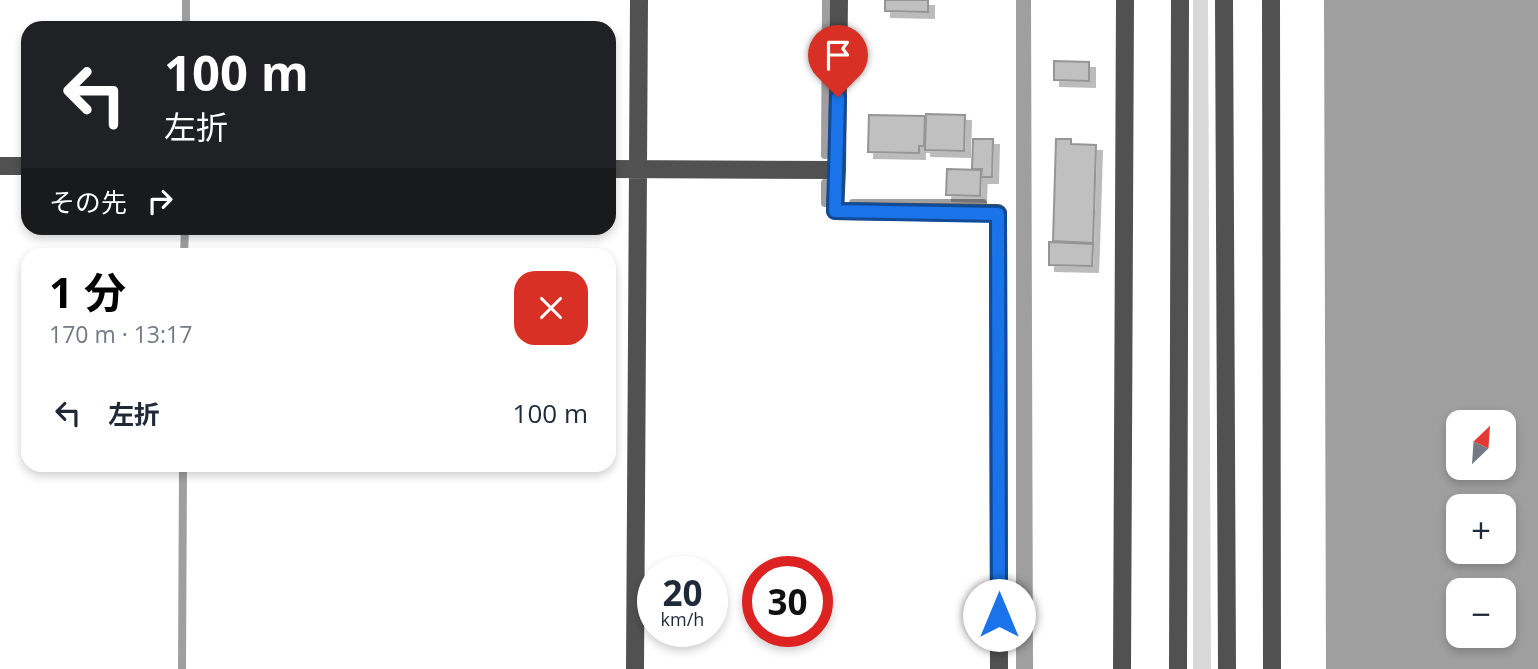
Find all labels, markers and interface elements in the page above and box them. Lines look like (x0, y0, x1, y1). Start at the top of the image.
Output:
pin (808, 25, 868, 97)
icon: arrive (819, 36, 857, 74)
text: 100 m (164, 39, 309, 105)
icon: left (49, 49, 140, 140)
text: 左折 (164, 105, 228, 148)
icon: right (141, 182, 179, 220)
text: その先 (49, 184, 127, 220)
text: 1 分 (49, 263, 126, 320)
button: close (514, 271, 588, 345)
text: 170 m · 13:17 (49, 318, 192, 350)
icon: left (49, 394, 87, 432)
text: 100 m (513, 395, 588, 431)
text: 左折 (108, 396, 160, 432)
north arrow (1446, 410, 1516, 480)
map controls (1446, 410, 1516, 648)
button: + (1446, 494, 1516, 564)
speed limit sign: 30 (742, 556, 833, 647)
text: 20 (662, 569, 703, 616)
position arrow (962, 578, 1036, 652)
button: − (1446, 578, 1516, 648)
text: km/h (661, 607, 704, 631)

